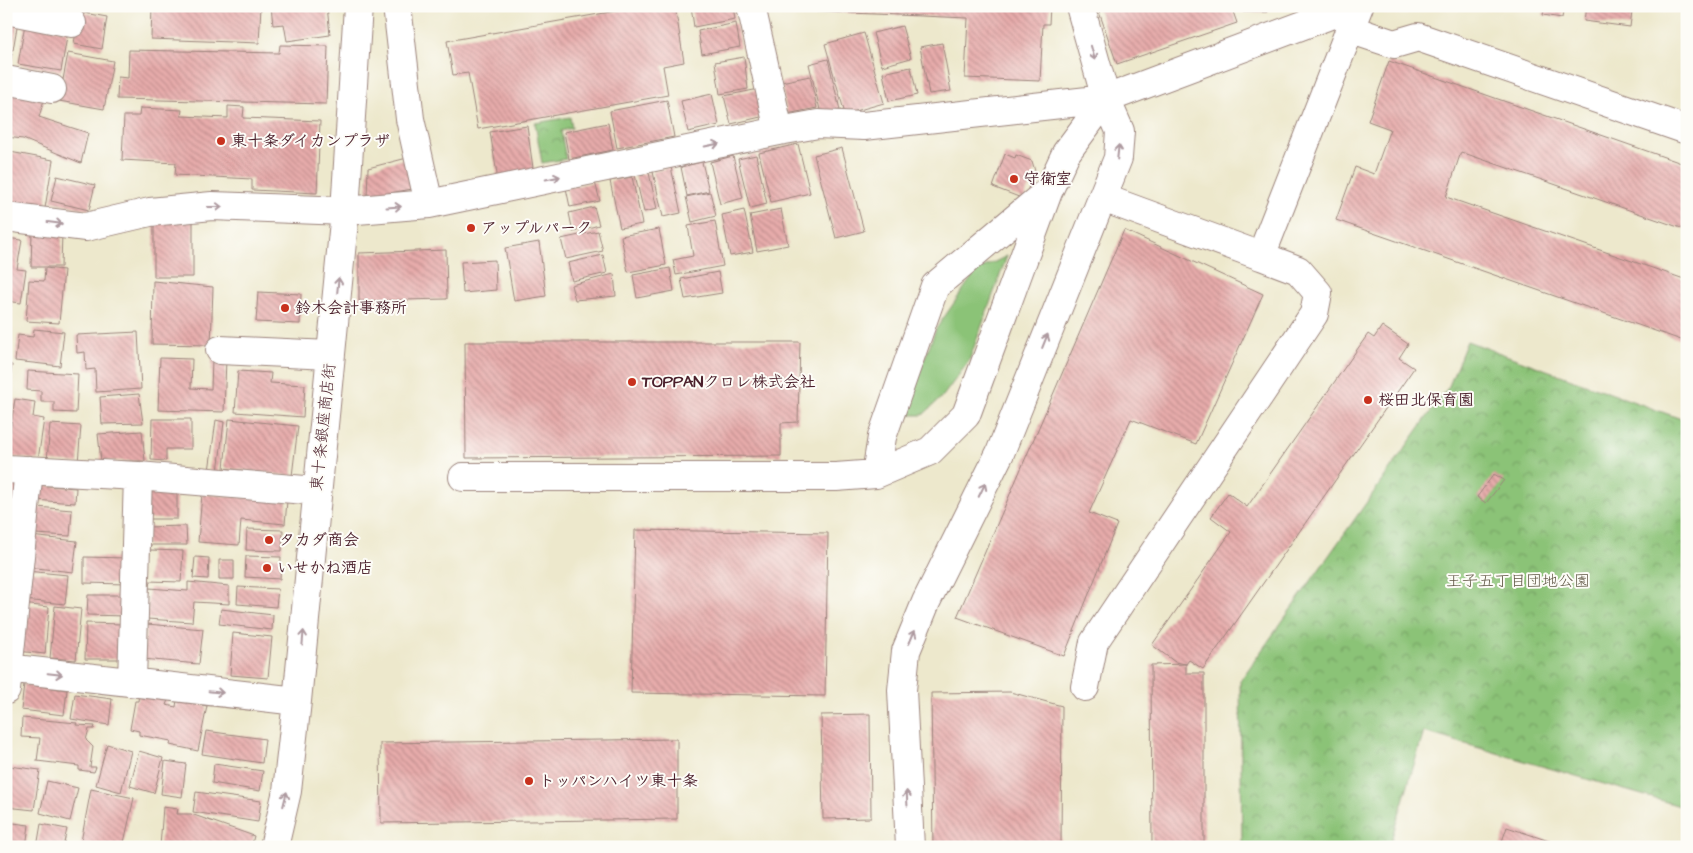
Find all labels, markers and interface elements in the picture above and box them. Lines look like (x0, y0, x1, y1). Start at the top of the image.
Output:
one-way arrow (1088, 44, 1098, 60)
place label: 東十条ダイカンプラザ (231, 130, 390, 152)
marker: 東十条ダイカンプラザ (215, 135, 227, 147)
one-way arrow (704, 139, 720, 149)
one-way arrow (1113, 145, 1123, 161)
place label: 守衛室 (1024, 168, 1072, 190)
one-way arrow (545, 173, 561, 182)
marker: 守衛室 (1008, 173, 1020, 185)
one-way arrow (206, 202, 223, 212)
one-way arrow (386, 202, 402, 212)
place label: アップルパーク (481, 217, 592, 239)
one-way arrow (46, 218, 62, 228)
marker: アップルパーク (465, 222, 477, 234)
one-way arrow (333, 277, 342, 293)
place label: 鈴木会計事務所 (295, 297, 407, 319)
marker: 鈴木会計事務所 (279, 302, 291, 314)
one-way arrow (1041, 334, 1050, 349)
street label: 東十条銀座商店街 (305, 362, 341, 492)
place label: TOPPANクロレ株式会社 (641, 371, 815, 393)
marker: TOPPANクロレ株式会社 (626, 376, 638, 388)
place label: 桜田北保育園 (1378, 389, 1474, 411)
marker: 桜田北保育園 (1362, 394, 1374, 406)
one-way arrow (977, 483, 987, 498)
place label: タカダ商会 (279, 529, 359, 551)
marker: タカダ商会 (263, 534, 275, 546)
place label: いせかね酒店 (277, 557, 373, 579)
marker: いせかね酒店 (261, 562, 273, 574)
park label: 王子五丁目団地公園 (1446, 570, 1590, 592)
one-way arrow (298, 630, 308, 646)
one-way arrow (908, 630, 917, 645)
one-way arrow (46, 669, 62, 679)
one-way arrow (208, 687, 224, 697)
place label: トッパンハイツ東十条 (539, 770, 698, 792)
marker: トッパンハイツ東十条 (523, 775, 535, 787)
one-way arrow (903, 790, 912, 806)
one-way arrow (281, 792, 290, 808)

